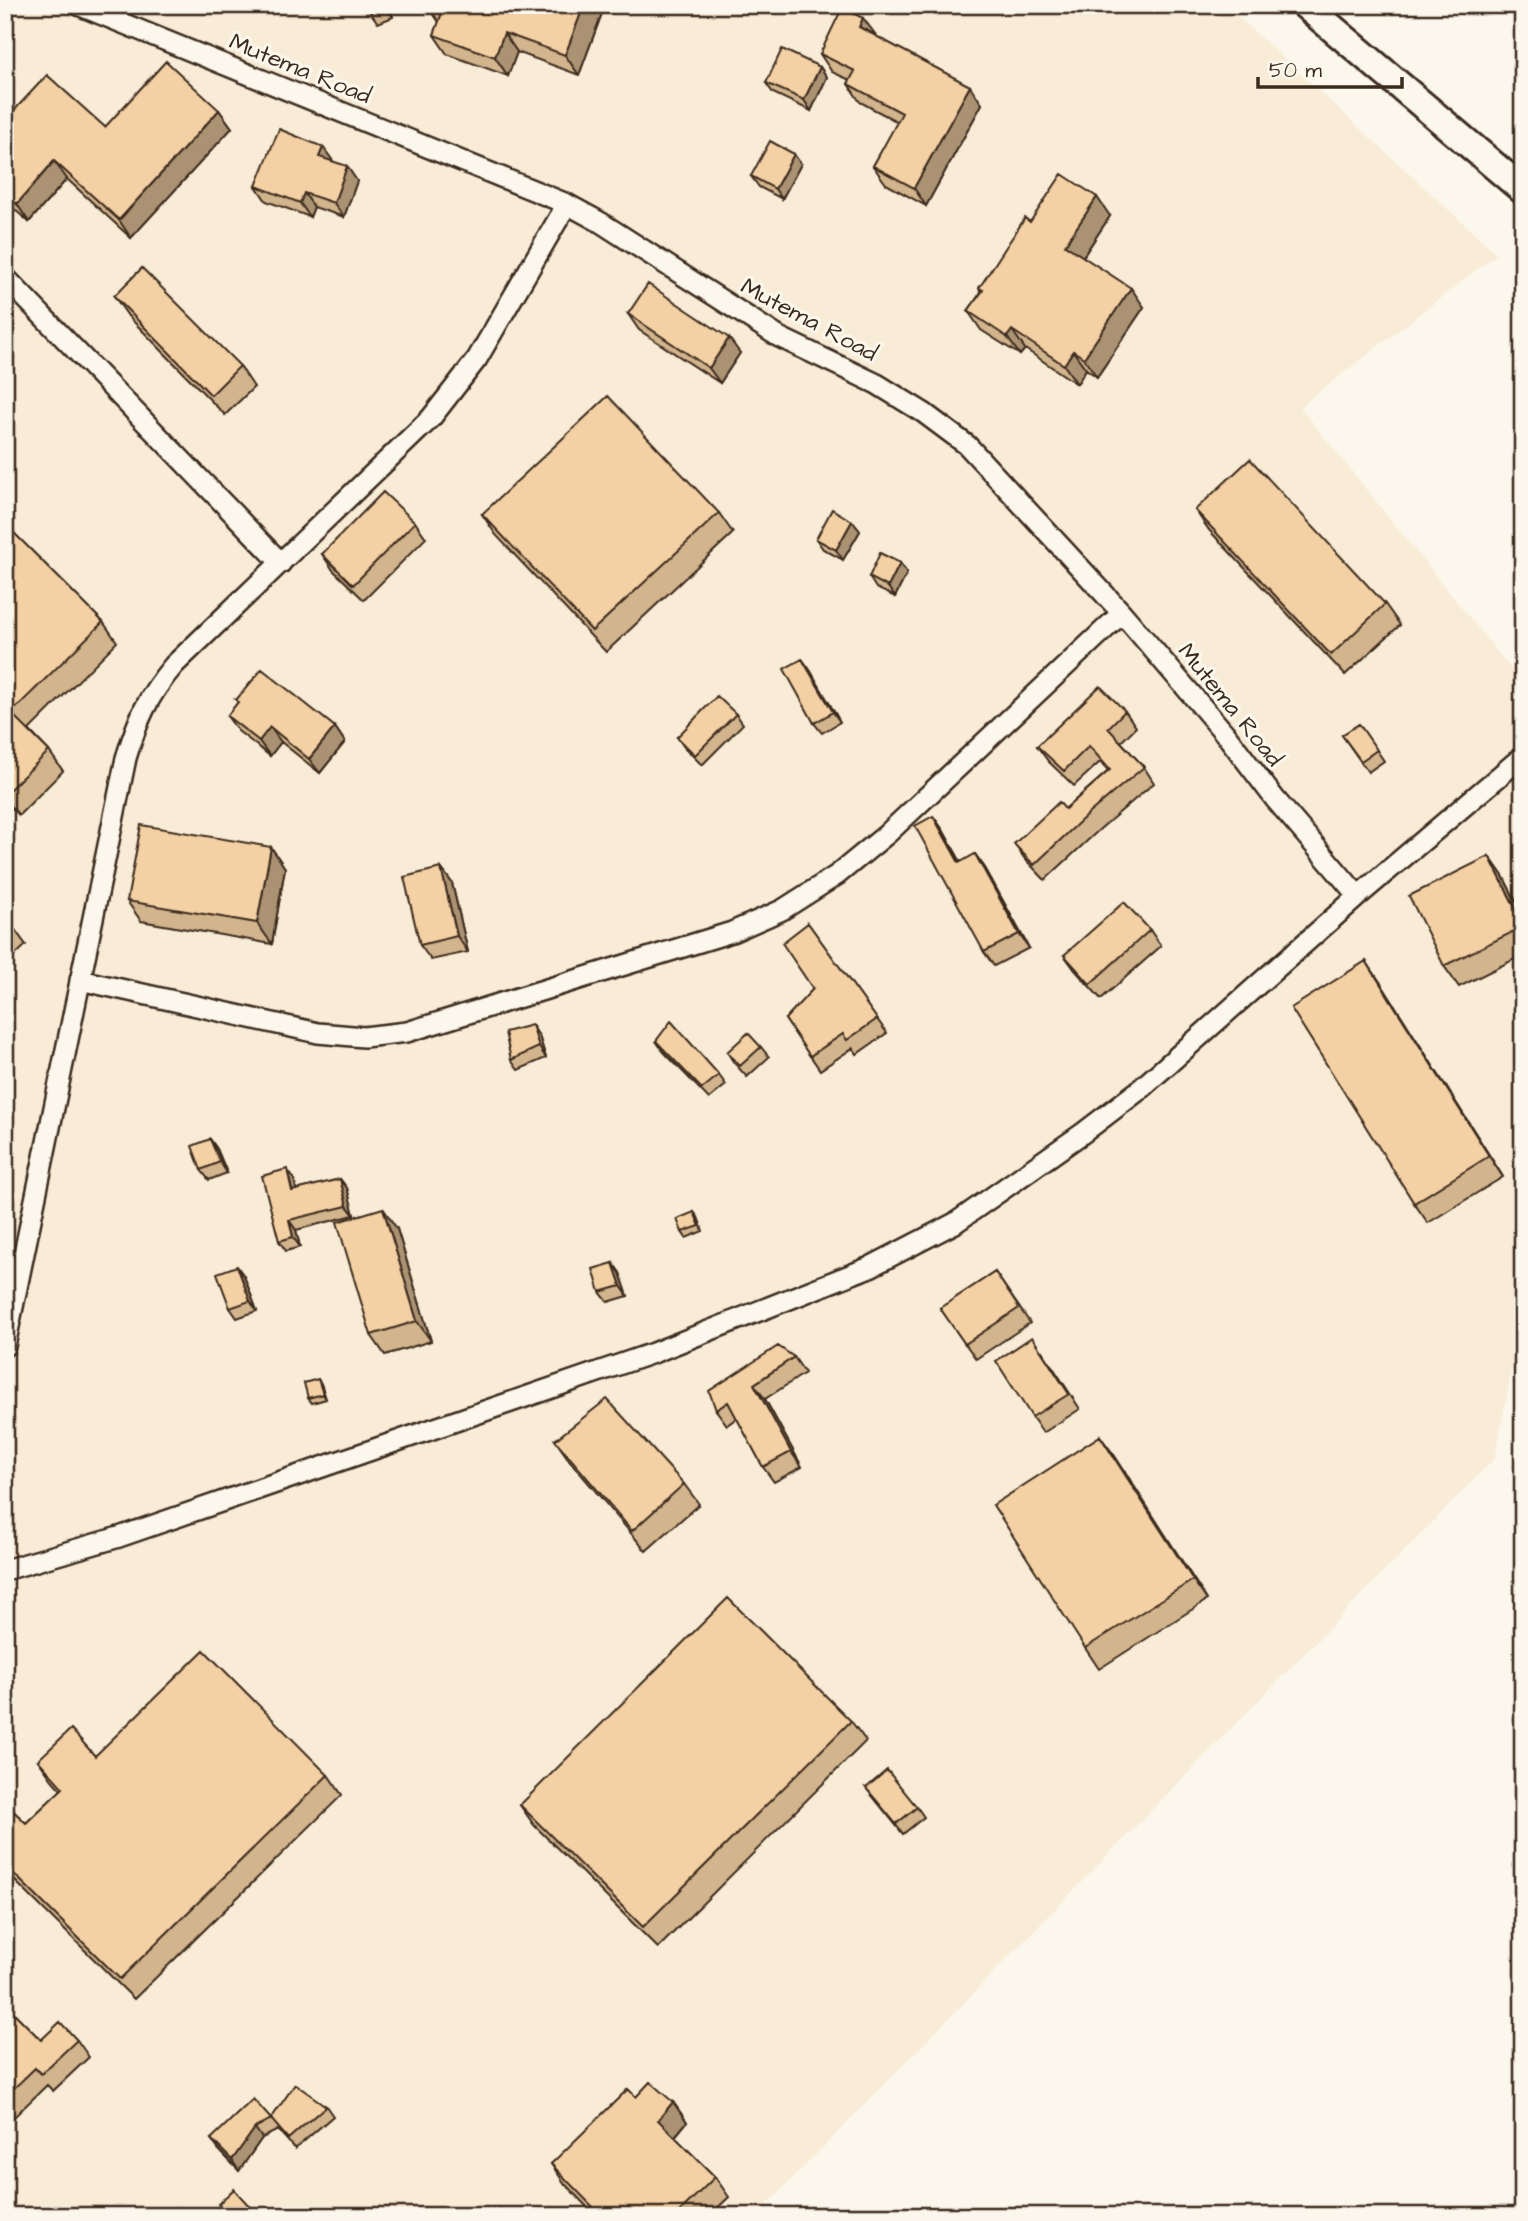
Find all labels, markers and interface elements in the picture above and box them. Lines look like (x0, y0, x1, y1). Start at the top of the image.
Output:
street label: Mutema Road (224, 25, 376, 113)
scale bar (1258, 46, 1402, 90)
text: 50 m (1269, 56, 1323, 85)
street label: Mutema Road (735, 270, 883, 370)
street label: Mutema Road (1169, 636, 1291, 774)

